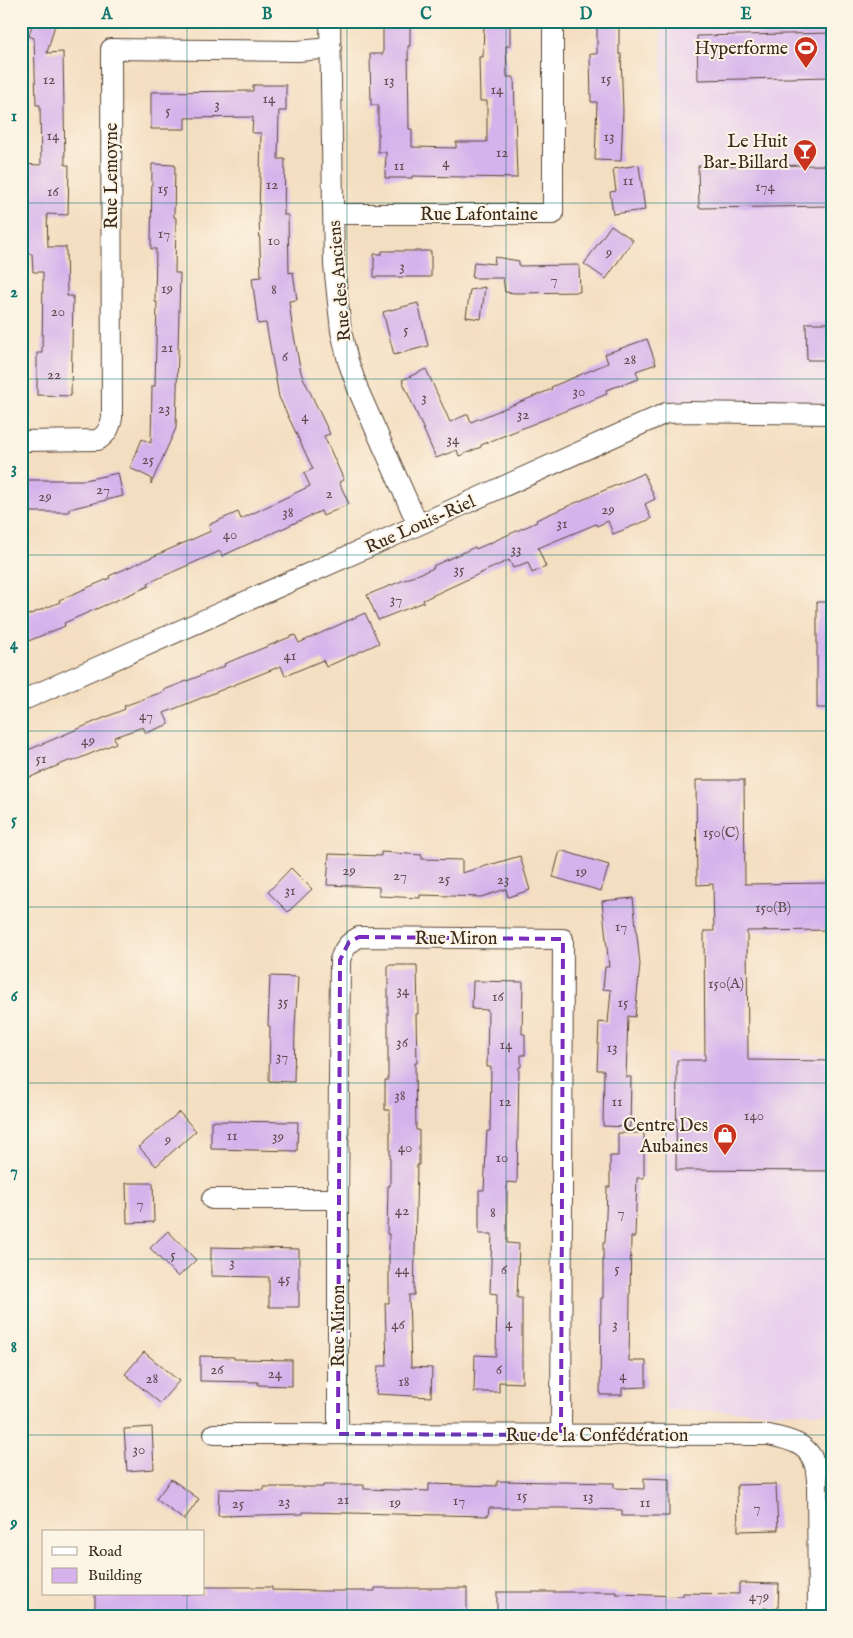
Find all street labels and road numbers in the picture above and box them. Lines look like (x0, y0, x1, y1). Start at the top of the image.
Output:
street label: Rue Lemoyne (101, 123, 124, 229)
street label: Rue Lafontaine (420, 204, 538, 227)
street label: Rue des Anciens (324, 219, 357, 342)
street label: Rue Louis-Riel (362, 491, 479, 560)
street label: Rue Miron (415, 928, 498, 951)
street label: Rue Miron (328, 1284, 351, 1367)
street label: Rue de la Confédération (506, 1425, 689, 1448)

